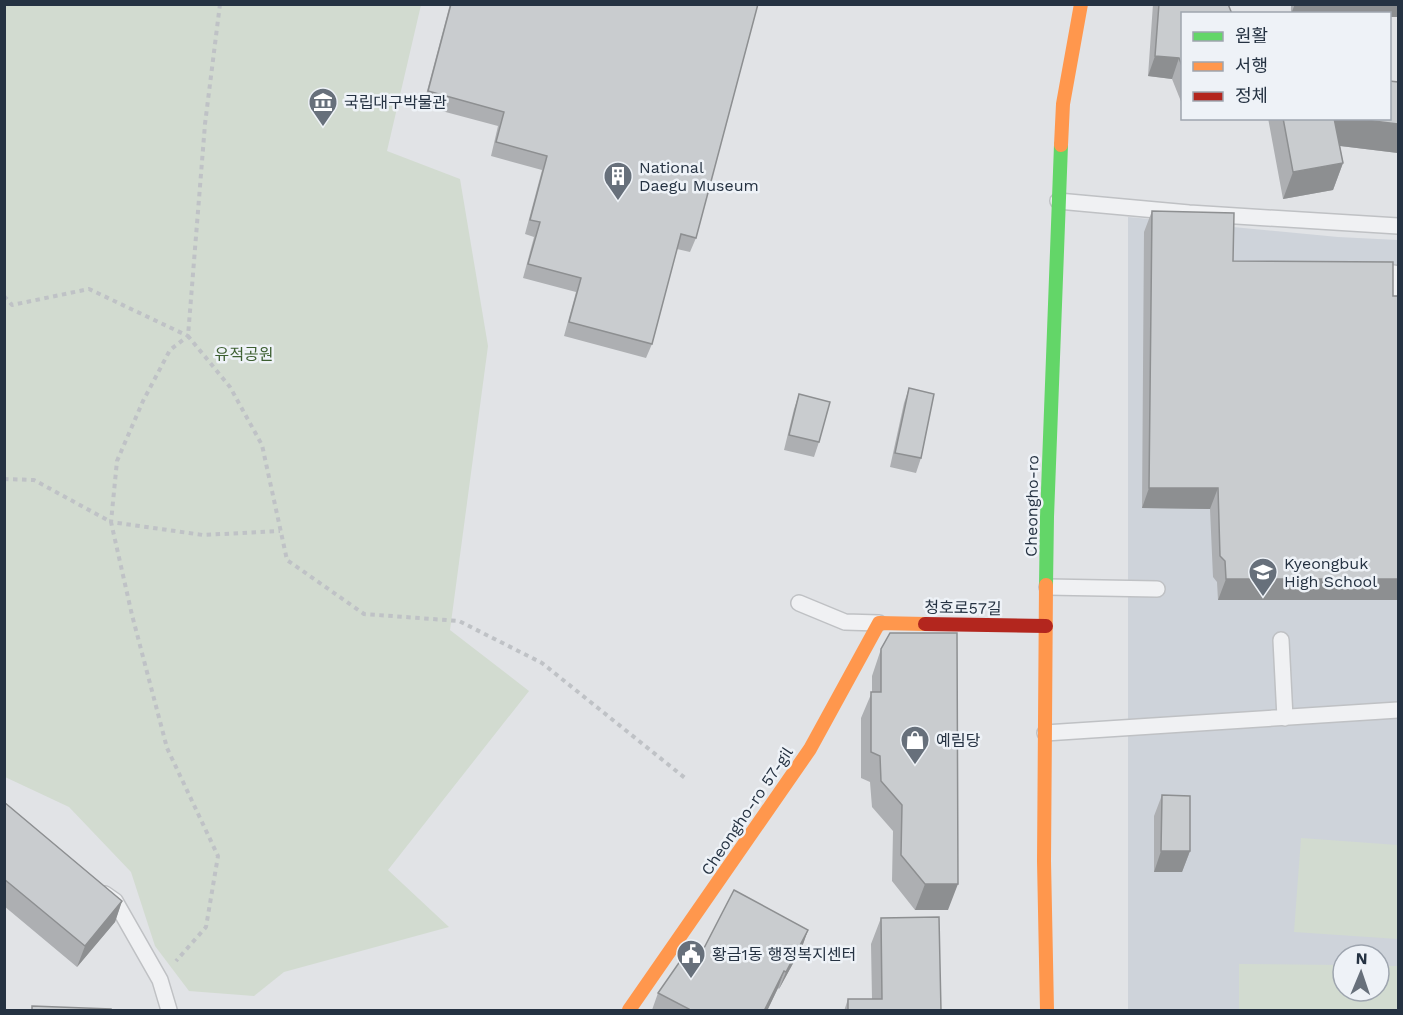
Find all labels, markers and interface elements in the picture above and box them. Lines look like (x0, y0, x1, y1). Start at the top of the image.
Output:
legend (1181, 12, 1391, 120)
text: 원활 (1235, 25, 1268, 46)
text: 서행 (1235, 55, 1268, 76)
text: 정체 (1235, 85, 1268, 106)
museum icon: 국립대구박물관 (307, 86, 339, 128)
place label: 국립대구박물관 (344, 93, 447, 112)
place label: National Daegu Museum (639, 158, 759, 195)
building icon: National Daegu Museum (602, 160, 634, 202)
park label: 유적공원 (215, 345, 273, 364)
street label: Cheongho-ro (1022, 455, 1042, 557)
place label: Kyeongbuk High School (1284, 554, 1377, 591)
school or university icon: Kyeongbuk High School (1247, 556, 1279, 598)
street label: 청호로57길 (924, 598, 1002, 618)
shop icon: 예림당 (899, 724, 931, 766)
place label: 예림당 (936, 731, 980, 750)
street label: Cheongho-ro 57-gil (697, 743, 797, 879)
public building icon: 황금1동 행정복지센터 (675, 938, 707, 980)
north arrow (1331, 943, 1391, 1003)
place label: 황금1동 행정복지센터 (712, 945, 856, 964)
text: N (1355, 949, 1368, 968)

